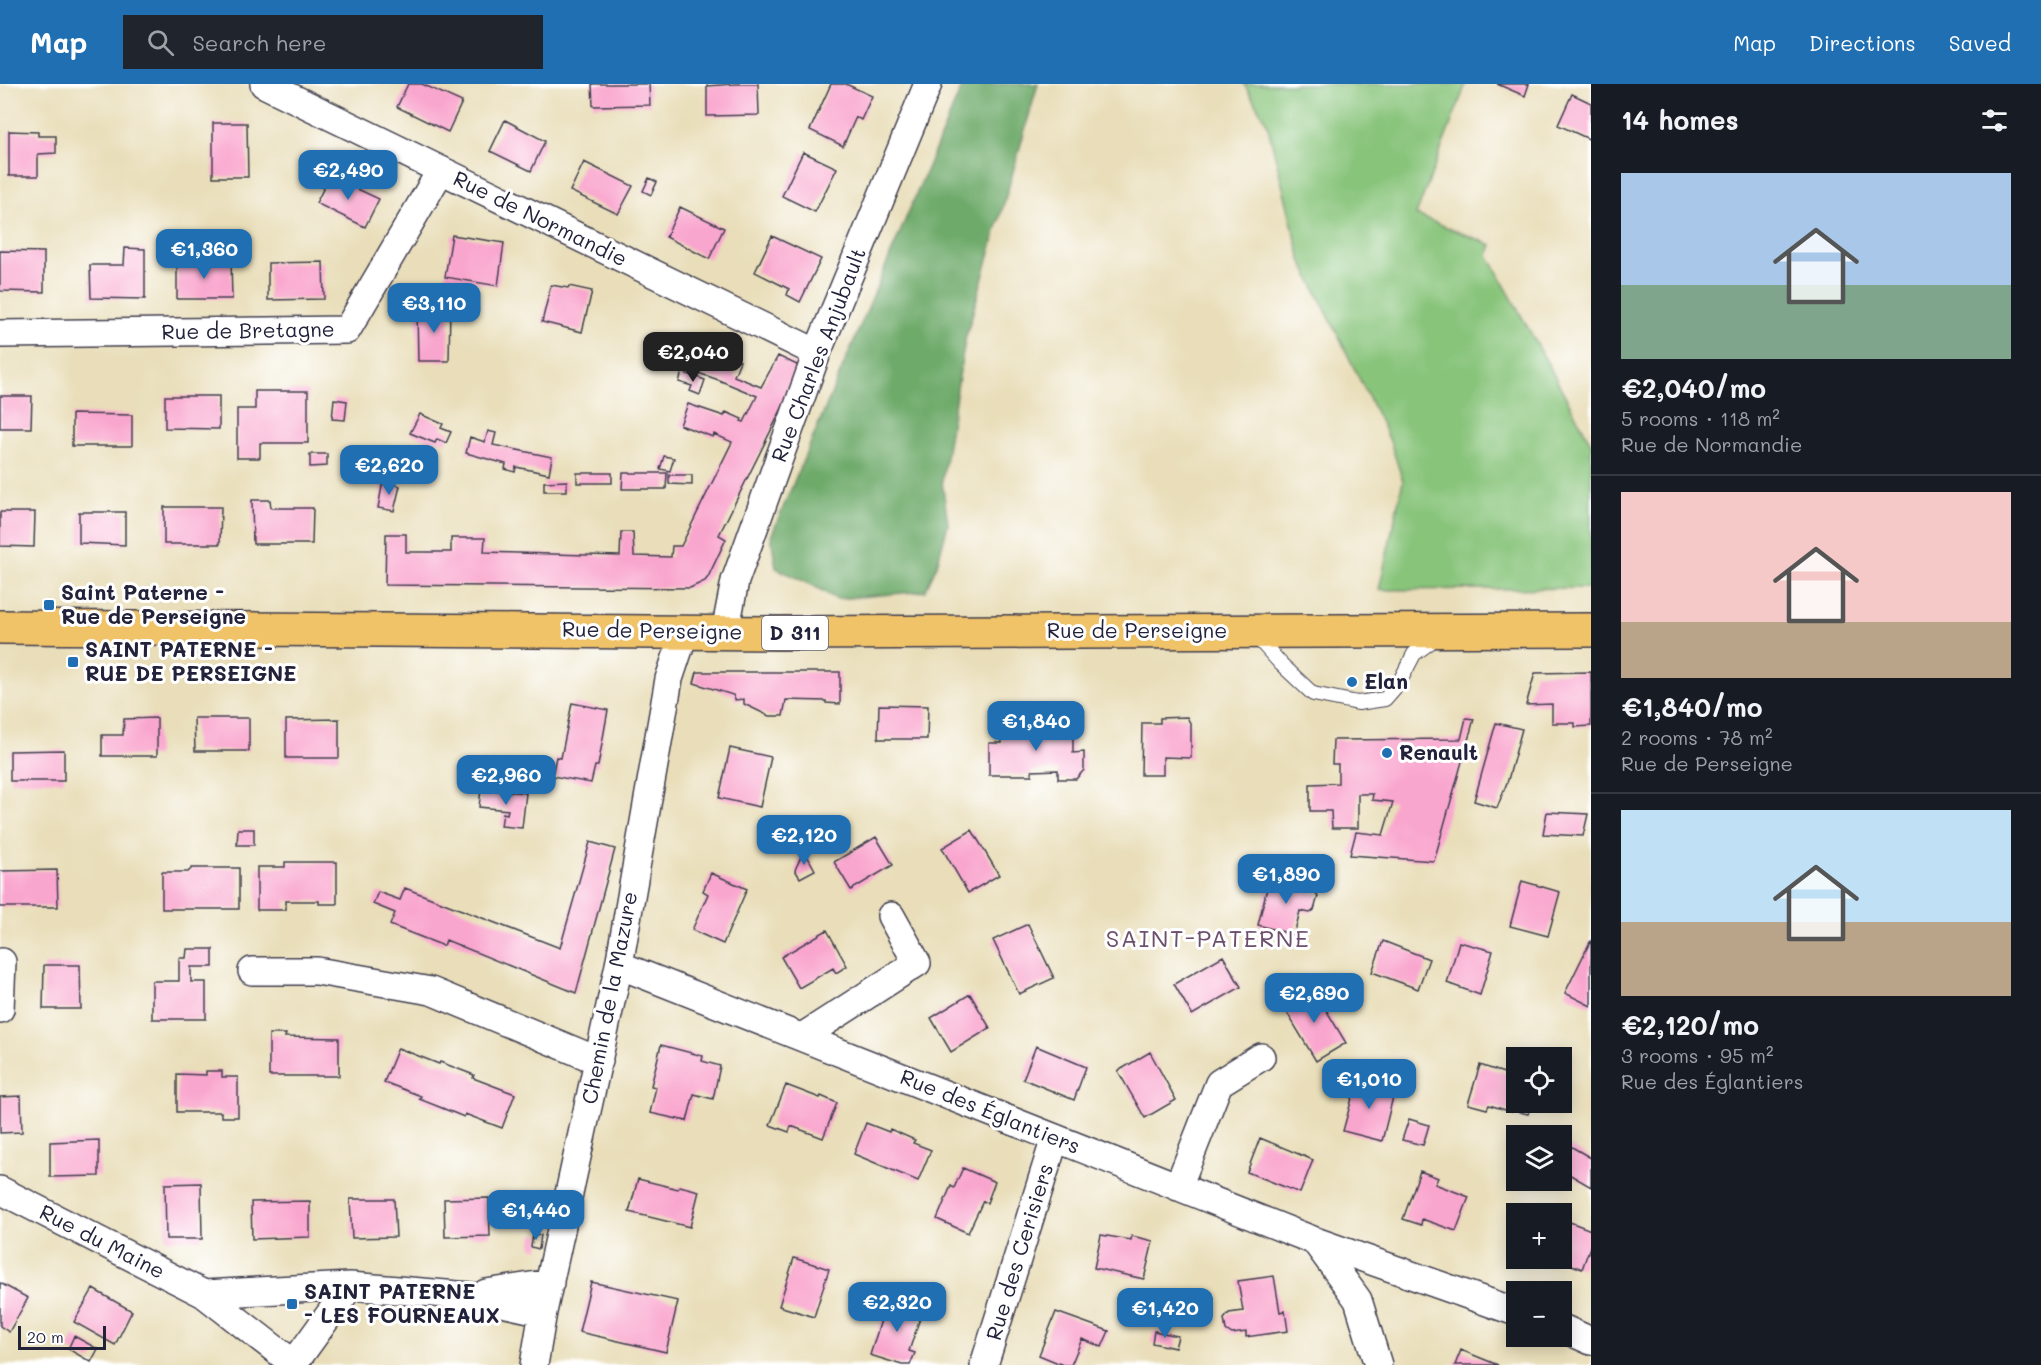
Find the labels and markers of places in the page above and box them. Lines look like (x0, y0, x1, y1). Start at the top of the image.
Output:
pin: €2,490 (299, 150, 397, 201)
pin: €1,360 (155, 229, 253, 280)
pin: €3,110 (385, 283, 483, 334)
pin: €2,040 (644, 332, 742, 383)
pin: €2,620 (340, 445, 438, 496)
place label: Saint Paterne - Rue de Perseigne (61, 578, 246, 629)
marker: Saint Paterne - Rue de Perseigne (42, 598, 56, 612)
place label: SAINT PATERNE - RUE DE PERSEIGNE (85, 635, 297, 686)
marker: SAINT PATERNE - RUE DE PERSEIGNE (66, 655, 80, 669)
place label: Elan (1364, 667, 1408, 694)
marker: Elan (1345, 675, 1359, 689)
pin: €1,840 (987, 701, 1085, 752)
place label: Renault (1399, 738, 1478, 765)
marker: Renault (1380, 746, 1394, 760)
pin: €2,960 (457, 755, 555, 806)
pin: €2,120 (755, 815, 853, 866)
pin: €1,890 (1237, 854, 1335, 905)
pin: €2,690 (1265, 973, 1363, 1024)
pin: €1,010 (1320, 1059, 1418, 1110)
pin: €1,440 (487, 1190, 585, 1241)
place label: SAINT PATERNE - LES FOURNEAUX (304, 1277, 500, 1328)
pin: €2,320 (848, 1282, 946, 1333)
pin: €1,420 (1116, 1288, 1214, 1339)
marker: SAINT PATERNE - LES FOURNEAUX (285, 1297, 299, 1311)

